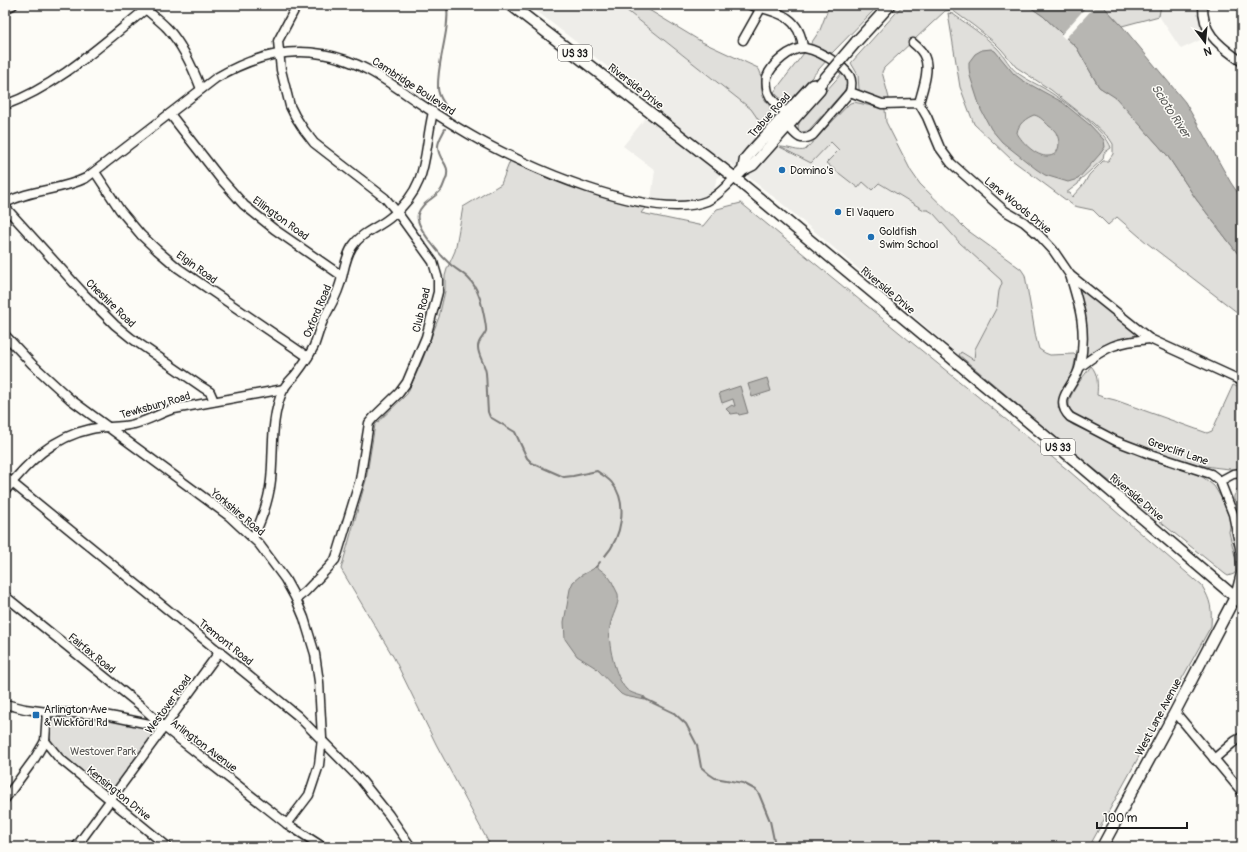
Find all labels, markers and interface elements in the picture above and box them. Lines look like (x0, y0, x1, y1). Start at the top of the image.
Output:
north arrow (1185, 22, 1225, 62)
text: N (1202, 44, 1213, 59)
road number: US 33 (558, 45, 592, 61)
street label: Cambridge Boulevard (370, 55, 458, 118)
street label: Riverside Drive (605, 61, 666, 112)
water label: Scioto River (1148, 82, 1194, 142)
street label: Trabue Road (746, 90, 793, 141)
place label: Domino's (790, 164, 834, 177)
marker: Domino's (777, 165, 787, 175)
street label: Lane Woods Drive (982, 174, 1054, 237)
street label: Ellington Road (250, 194, 311, 243)
place label: El Vaquero (846, 206, 894, 219)
marker: El Vaquero (833, 207, 843, 217)
place label: Goldfish Swim School (879, 225, 938, 251)
marker: Goldfish Swim School (866, 232, 876, 242)
street label: Elgin Road (174, 248, 220, 287)
street label: Riverside Drive (858, 264, 918, 317)
street label: Cheshire Road (83, 277, 138, 330)
street label: Oxford Road (300, 283, 334, 340)
street label: Club Road (410, 286, 433, 334)
street label: Tewksbury Road (118, 389, 192, 422)
street label: Greycliff Lane (1146, 435, 1211, 468)
road number: US 33 (1041, 439, 1075, 455)
street label: Riverside Drive (1107, 471, 1167, 524)
street label: Yorkshire Road (207, 485, 267, 539)
street label: Tremont Road (196, 617, 255, 668)
street label: Fairfax Road (66, 630, 118, 676)
street label: Westover Road (143, 672, 194, 736)
street label: West Lane Avenue (1133, 676, 1184, 758)
place label: Arlington Ave & Wickford Rd (44, 703, 108, 729)
marker: Arlington Ave & Wickford Rd (31, 710, 41, 720)
street label: Arlington Avenue (168, 716, 240, 775)
park label: Westover Park (70, 745, 136, 758)
street label: Kensington Drive (84, 764, 154, 824)
scale bar (1097, 804, 1187, 830)
text: 100 m (1103, 811, 1138, 826)

